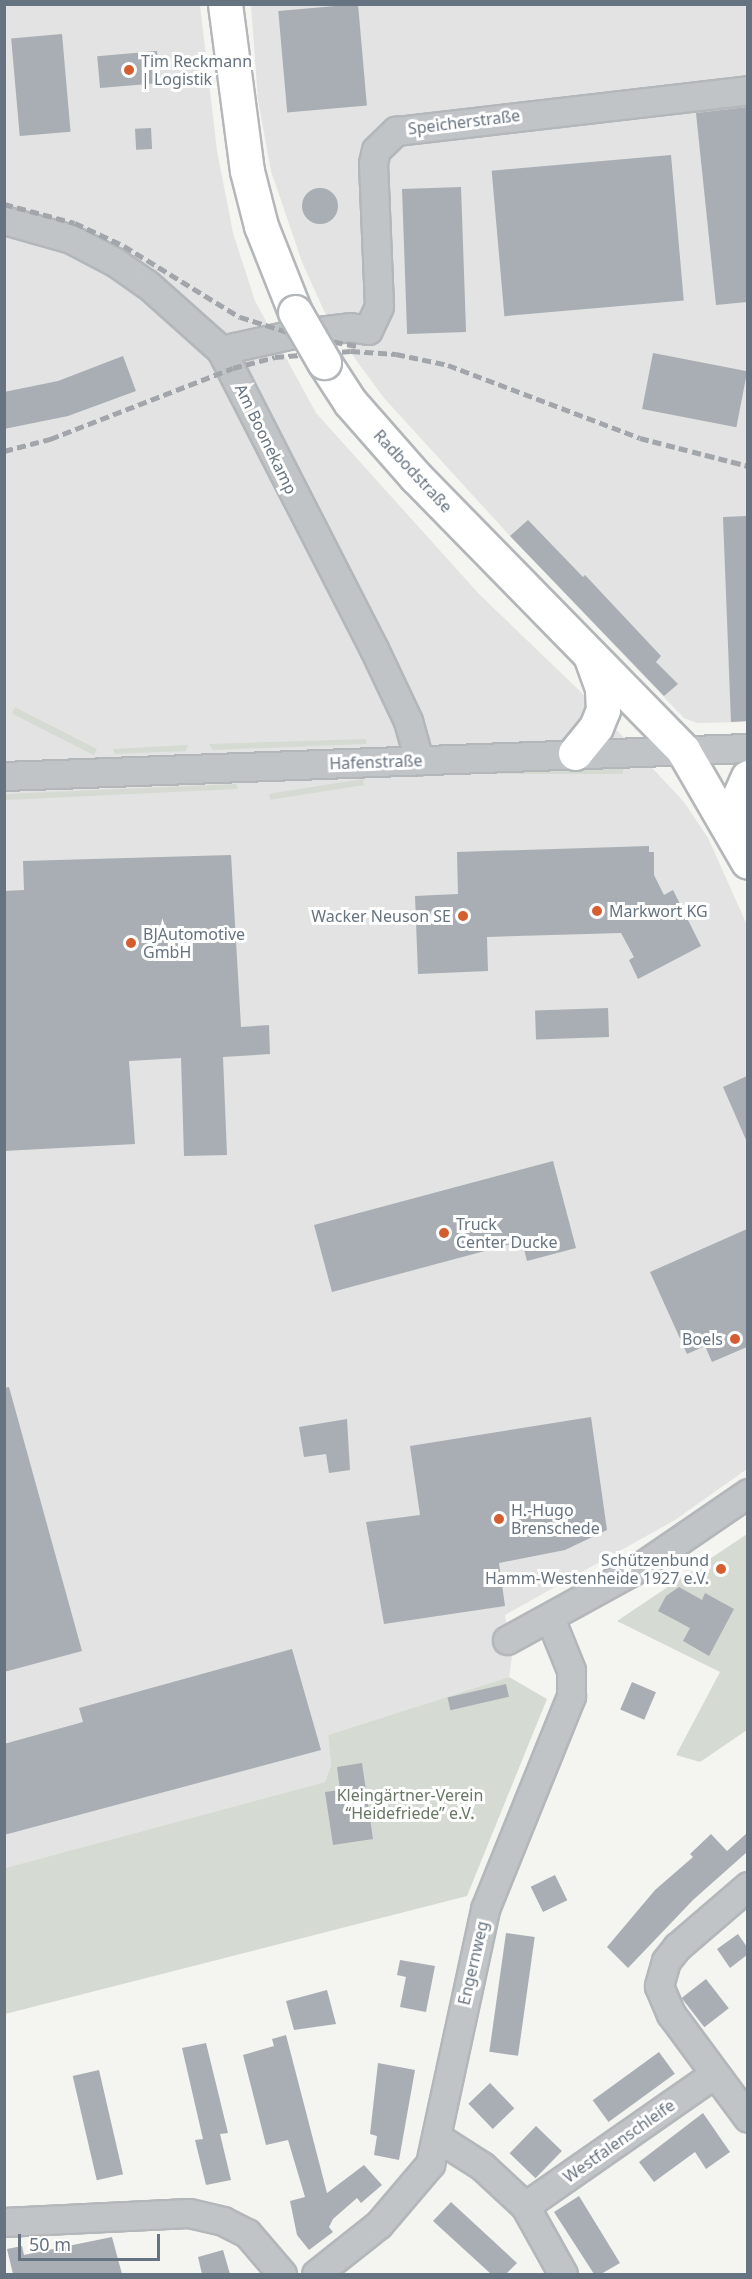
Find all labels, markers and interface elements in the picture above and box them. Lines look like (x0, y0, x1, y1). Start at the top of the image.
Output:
place label: Tim Reckmann | Logistik (141, 51, 252, 89)
marker: Tim Reckmann | Logistik (122, 63, 136, 77)
street label: Speicherstraße (407, 106, 521, 138)
street label: Am Boonekamp (231, 381, 301, 497)
street label: Radbodstraße (370, 426, 456, 516)
street label: Hafenstraße (329, 751, 423, 773)
place label: Markwort KG (609, 901, 708, 921)
marker: Markwort KG (590, 904, 604, 918)
place label: Wacker Neuson SE (311, 906, 451, 926)
marker: Wacker Neuson SE (456, 909, 470, 923)
place label: BJAutomotive GmbH (143, 924, 245, 962)
marker: BJAutomotive GmbH (124, 936, 138, 950)
place label: Truck Center Ducke (456, 1214, 557, 1252)
marker: Truck Center Ducke (437, 1226, 451, 1240)
place label: Boels (682, 1329, 723, 1349)
marker: Boels (728, 1332, 742, 1346)
place label: H.-Hugo Brenschede (511, 1500, 600, 1538)
marker: H.-Hugo Brenschede (492, 1512, 506, 1526)
place label: Schützenbund Hamm-Westenheide 1927 e.V. (485, 1550, 709, 1588)
marker: Schützenbund Hamm-Westenheide 1927 e.V. (714, 1562, 728, 1576)
park label: Kleingärtner-Verein “Heidefriede” e.V. (337, 1785, 483, 1823)
street label: Engernweg (454, 1919, 492, 2007)
street label: Westfalenschleife (560, 2095, 678, 2187)
scale bar (21, 2222, 164, 2260)
text: 50 m (29, 2232, 71, 2256)

